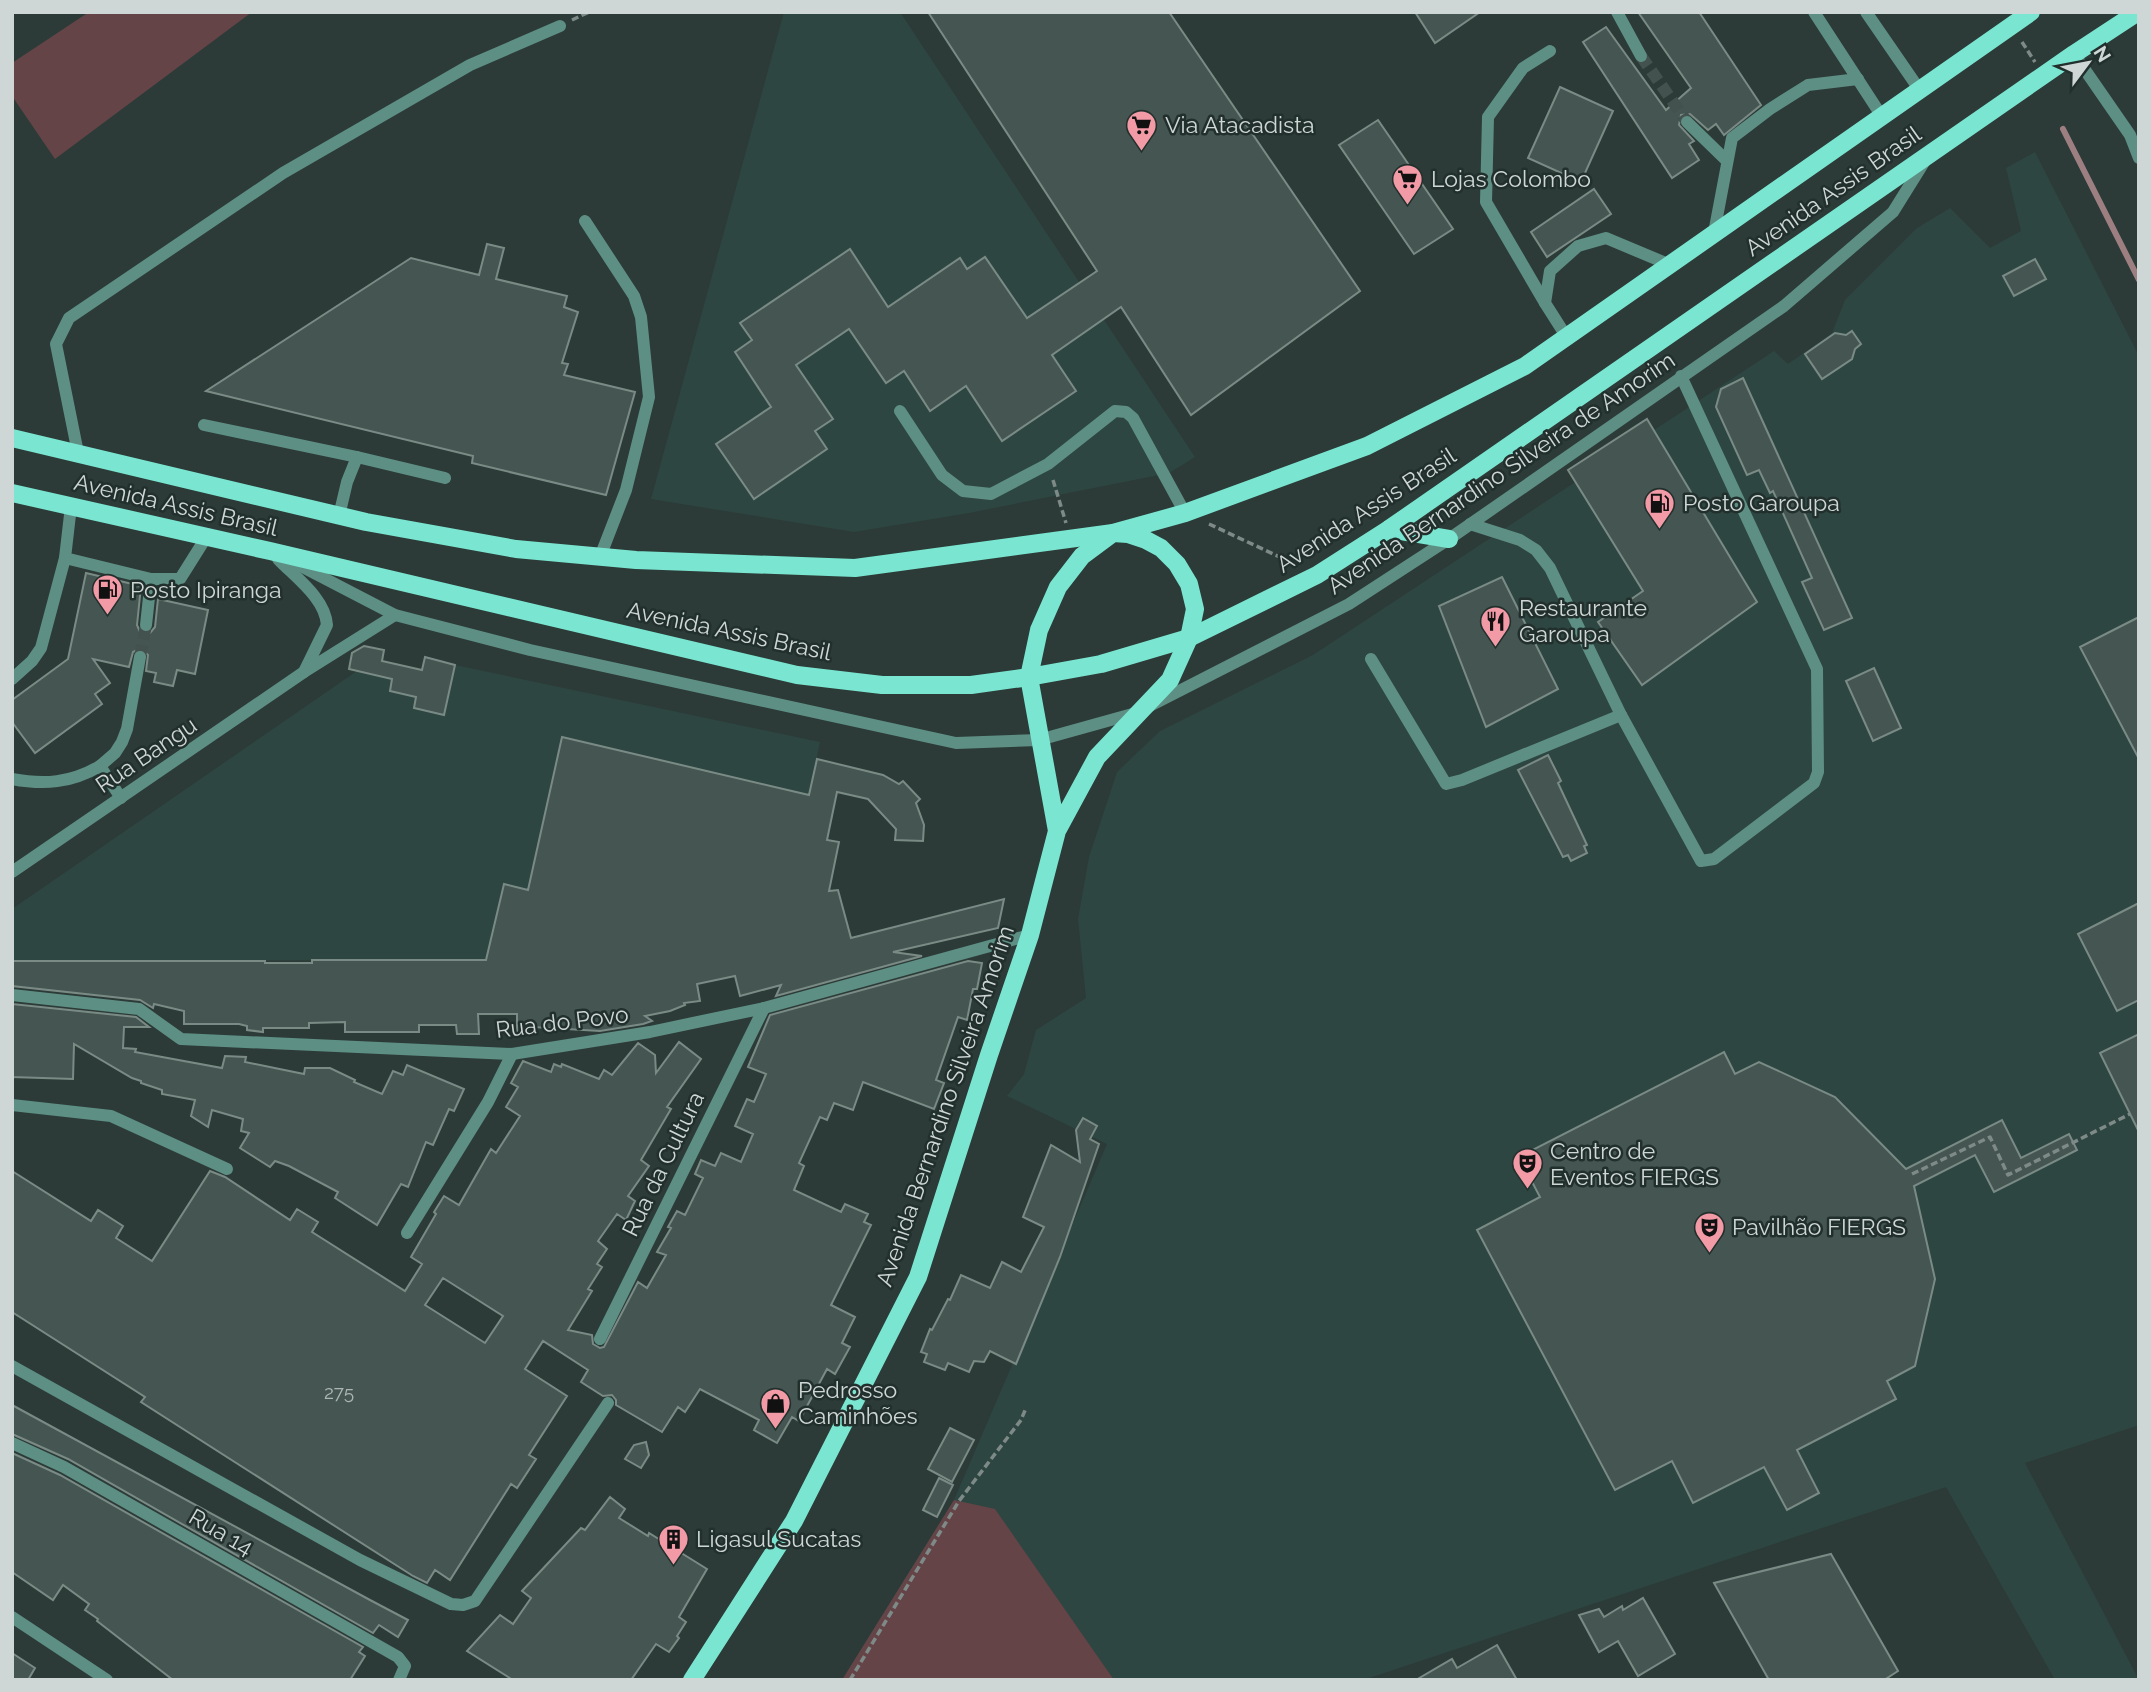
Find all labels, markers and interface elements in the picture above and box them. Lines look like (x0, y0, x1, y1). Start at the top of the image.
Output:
north arrow (2053, 28, 2123, 98)
text: N (2089, 42, 2116, 66)
supermarket icon: Via Atacadista (1125, 108, 1159, 152)
place label: Via Atacadista (1165, 111, 1314, 138)
street label: Avenida Assis Brasil (1740, 119, 1926, 261)
supermarket icon: Lojas Colombo (1391, 162, 1425, 206)
place label: Lojas Colombo (1431, 165, 1591, 192)
street label: Avenida Bernardino Silveira de Amorim (1322, 346, 1680, 599)
street label: Avenida Assis Brasil (1271, 441, 1461, 578)
street label: Avenida Assis Brasil (72, 468, 281, 541)
fuel station icon: Posto Garoupa (1643, 486, 1677, 530)
place label: Posto Garoupa (1683, 489, 1840, 516)
fuel station icon: Posto Ipiranga (90, 573, 124, 617)
place label: Posto Ipiranga (130, 576, 282, 603)
place label: Restaurante Garoupa (1519, 594, 1647, 647)
street label: Avenida Assis Brasil (624, 596, 835, 666)
restaurant icon: Restaurante Garoupa (1479, 604, 1513, 648)
street label: Rua Bangu (90, 711, 201, 798)
street label: Avenida Bernardino Silveira Amorim (870, 922, 1019, 1290)
street label: Rua do Povo (494, 1000, 630, 1043)
street label: Rua da Cultura (616, 1087, 709, 1240)
place label: Centro de Eventos FIERGS (1550, 1137, 1719, 1190)
theatre icon: Centro de Eventos FIERGS (1510, 1147, 1544, 1191)
theatre icon: Pavilhão FIERGS (1692, 1210, 1726, 1254)
place label: Pavilhão FIERGS (1732, 1213, 1906, 1240)
place label: Pedrosso Caminhões (798, 1376, 918, 1429)
house number: 275 (324, 1381, 354, 1403)
shop icon: Pedrosso Caminhões (758, 1386, 792, 1430)
street label: Rua 14 (184, 1503, 258, 1561)
building icon: Ligasul Sucatas (656, 1522, 690, 1566)
place label: Ligasul Sucatas (696, 1525, 861, 1552)

